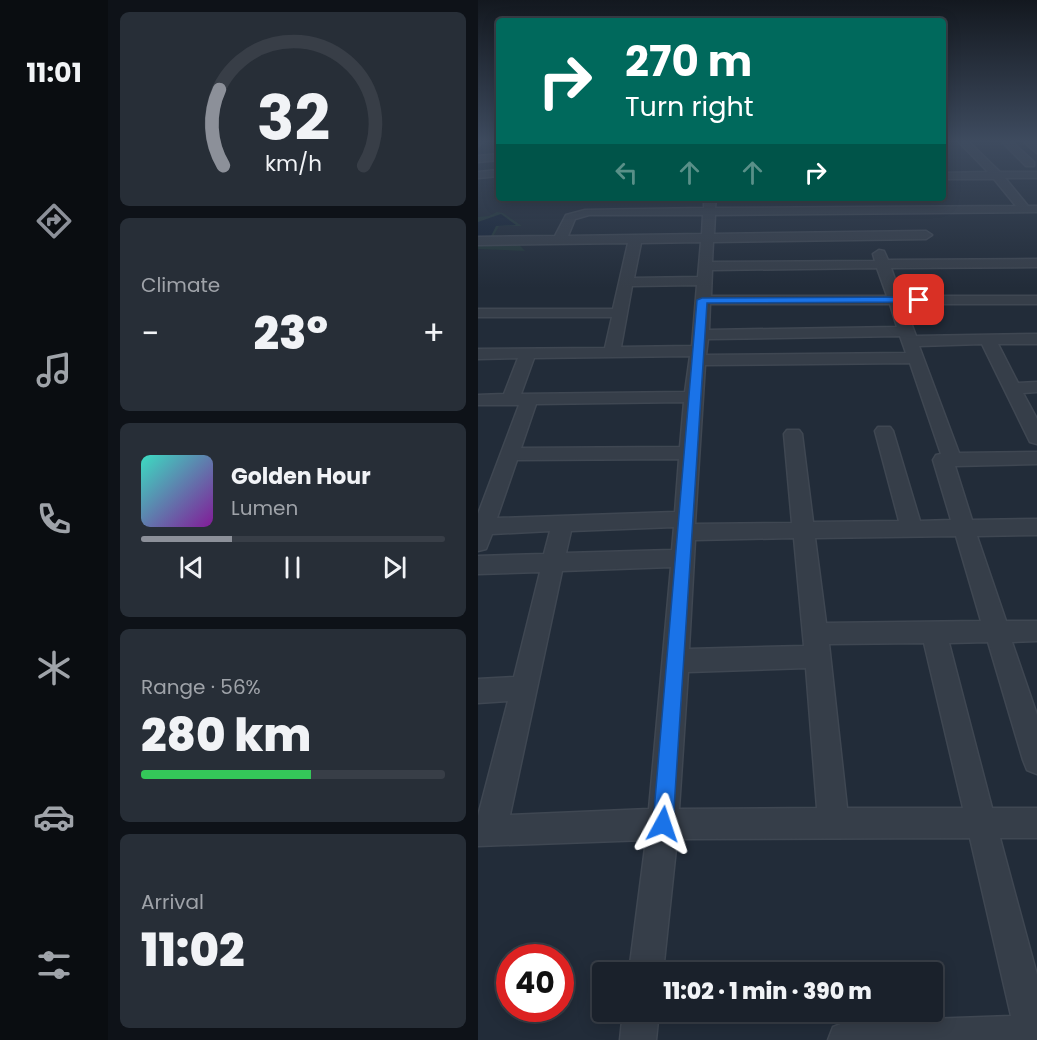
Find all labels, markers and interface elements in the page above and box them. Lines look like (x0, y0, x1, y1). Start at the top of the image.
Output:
text: 270 m (625, 32, 752, 91)
icon: right (526, 42, 604, 120)
text: 11:01 (26, 54, 82, 91)
text: 32 (256, 74, 330, 162)
text: Turn right (625, 88, 754, 125)
text: km/h (264, 148, 322, 179)
icon: left (610, 156, 643, 189)
icon: ahead (673, 156, 706, 189)
icon: ahead (736, 156, 769, 189)
icon: right (799, 156, 832, 189)
icon: directions (33, 200, 75, 242)
text: Climate (141, 271, 220, 299)
pin (893, 274, 944, 325)
icon: arrive (902, 283, 935, 316)
text: 23° (253, 302, 328, 365)
text: − (141, 310, 159, 357)
text: + (422, 310, 445, 357)
icon: music (33, 349, 75, 391)
text: Golden Hour (231, 461, 371, 492)
text: Lumen (231, 494, 298, 522)
icon: phone (33, 498, 75, 540)
icon: previous (175, 551, 208, 584)
icon: pause (276, 551, 309, 584)
icon: next (378, 551, 411, 584)
icon: climate (33, 647, 75, 689)
text: Range · 56% (141, 673, 261, 701)
text: 280 km (141, 704, 311, 767)
position arrow (631, 792, 695, 856)
icon: car (33, 796, 75, 838)
text: Arrival (141, 888, 204, 916)
text: 11:02 (141, 919, 245, 982)
icon: filters (33, 944, 75, 986)
speed limit sign: 40 (496, 944, 574, 1022)
text: 11:02 · 1 min · 390 m (663, 976, 872, 1007)

